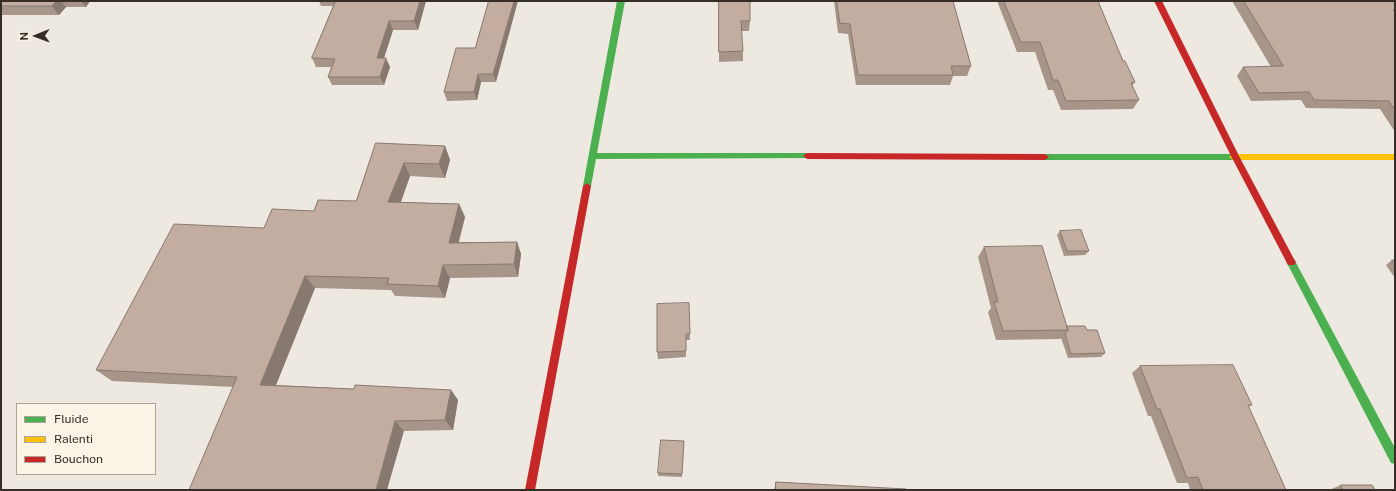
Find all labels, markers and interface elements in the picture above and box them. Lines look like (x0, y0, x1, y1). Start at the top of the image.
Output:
north arrow (16, 16, 56, 56)
text: N (18, 32, 30, 41)
legend (16, 403, 156, 475)
text: Fluide (54, 412, 89, 426)
text: Ralenti (54, 432, 93, 446)
text: Bouchon (54, 452, 103, 466)

